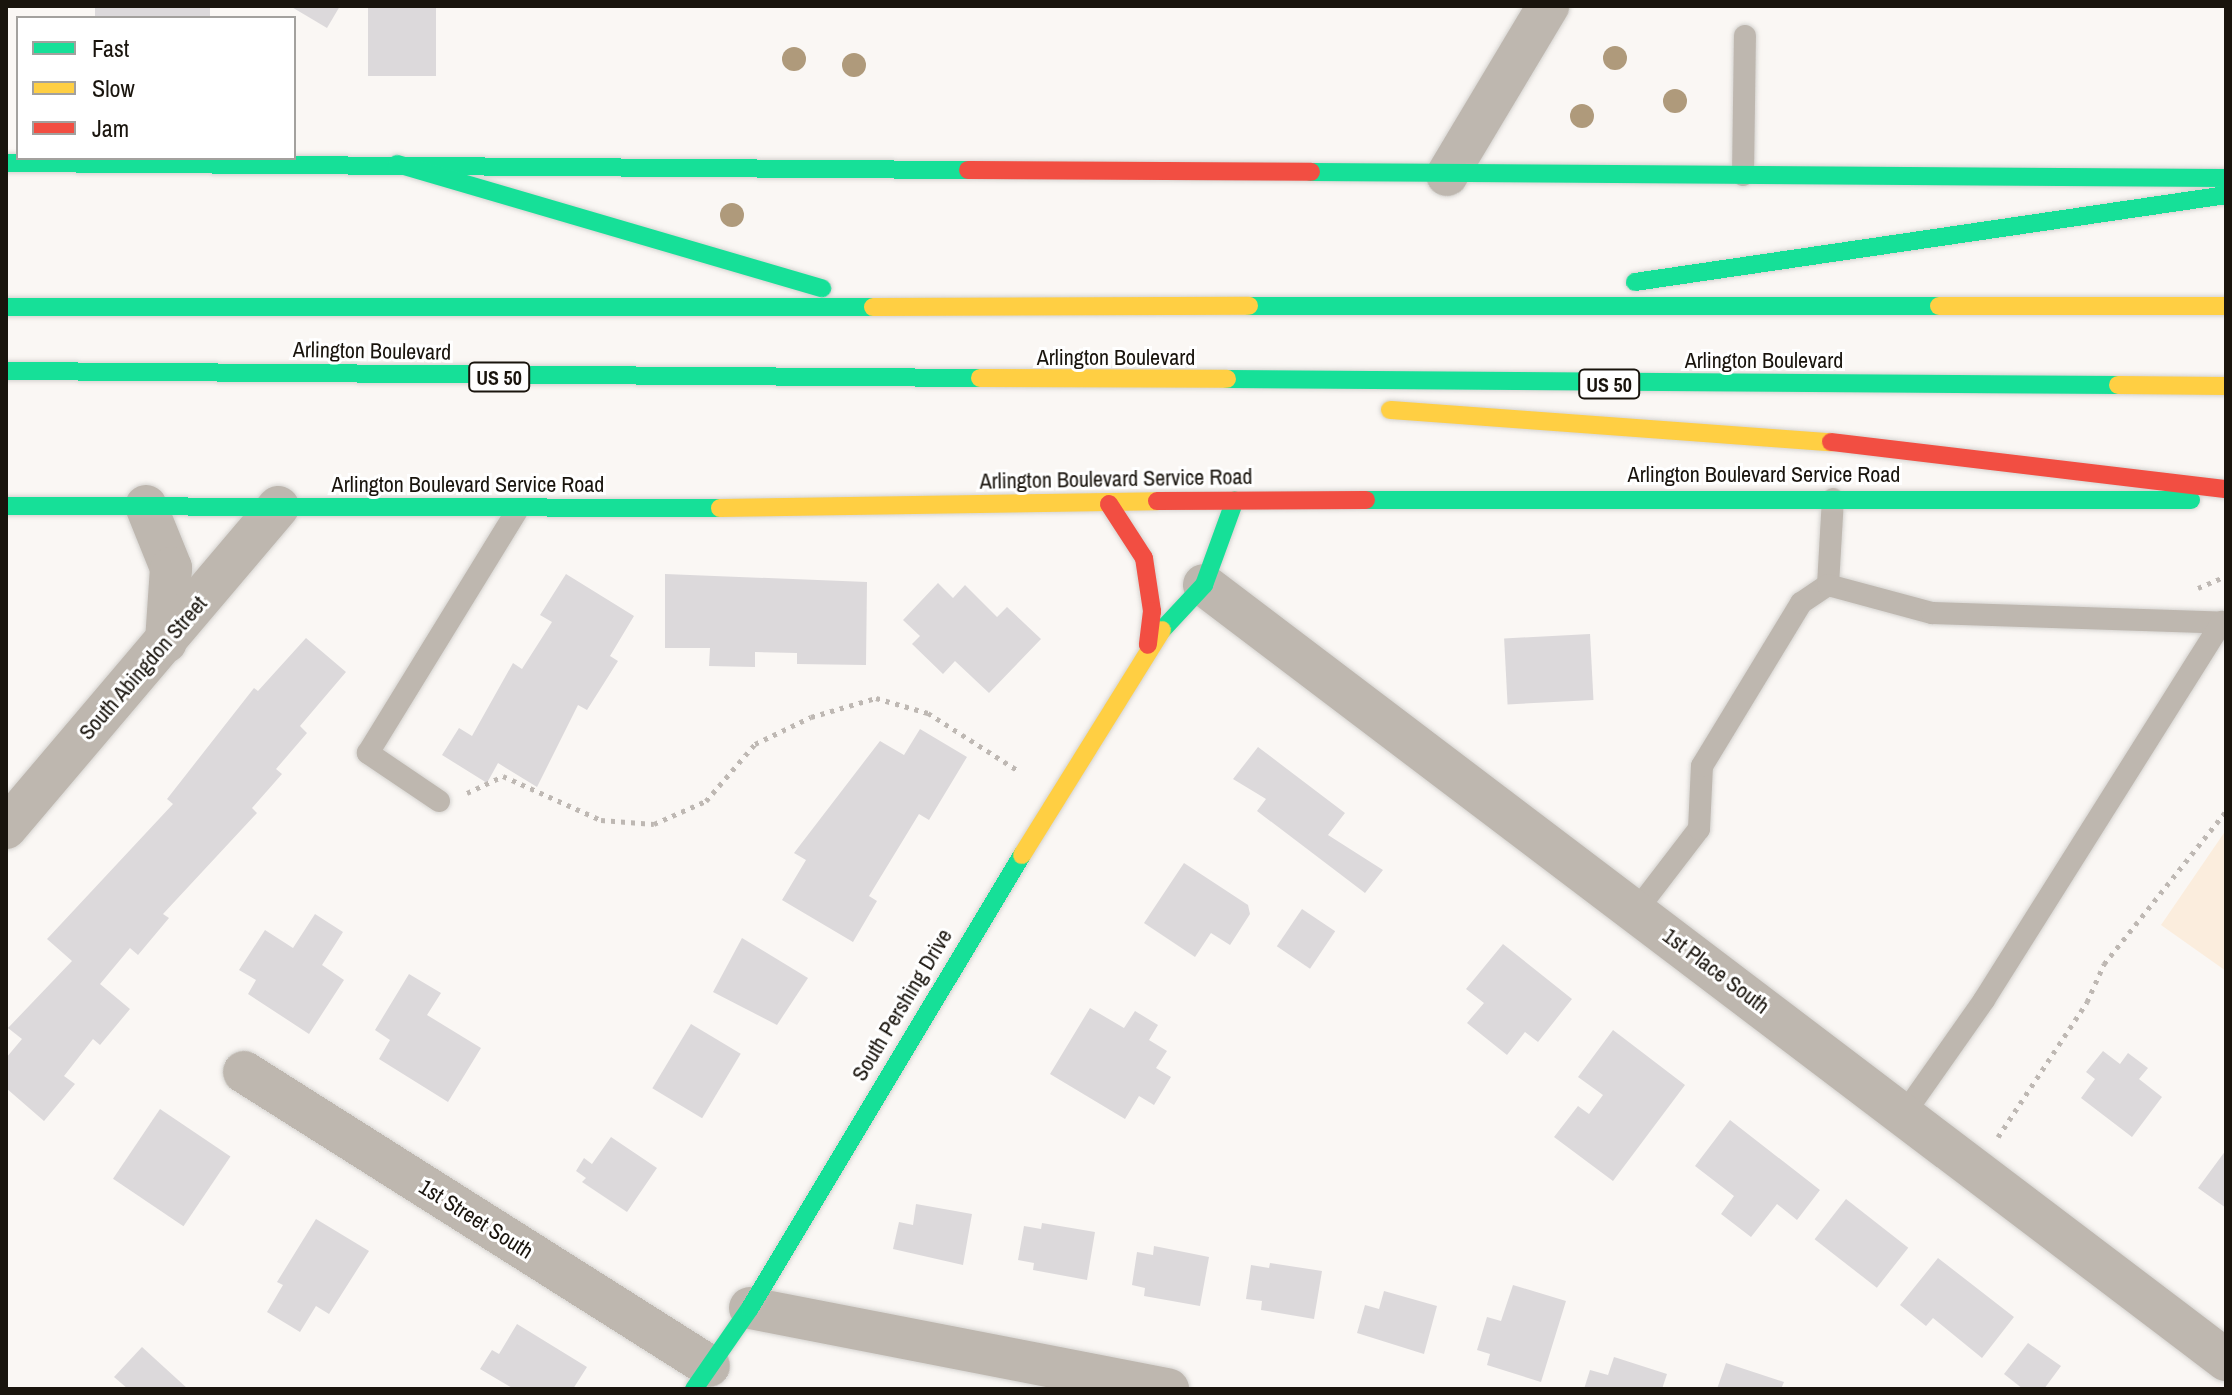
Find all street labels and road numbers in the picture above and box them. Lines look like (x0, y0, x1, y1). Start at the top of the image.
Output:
street label: Arlington Boulevard (293, 336, 451, 366)
street label: Arlington Boulevard (1037, 345, 1195, 371)
street label: Arlington Boulevard (1685, 348, 1843, 374)
road number: US 50 (467, 361, 531, 393)
road number: US 50 (1577, 368, 1641, 400)
street label: Arlington Boulevard Service Road (1628, 462, 1900, 488)
street label: Arlington Boulevard Service Road (979, 463, 1253, 495)
street label: Arlington Boulevard Service Road (332, 472, 604, 498)
street label: South Abingdon Street (73, 590, 213, 746)
street label: 1st Place South (1658, 922, 1774, 1020)
street label: South Pershing Drive (846, 924, 958, 1086)
street label: 1st Street South (414, 1174, 538, 1264)

